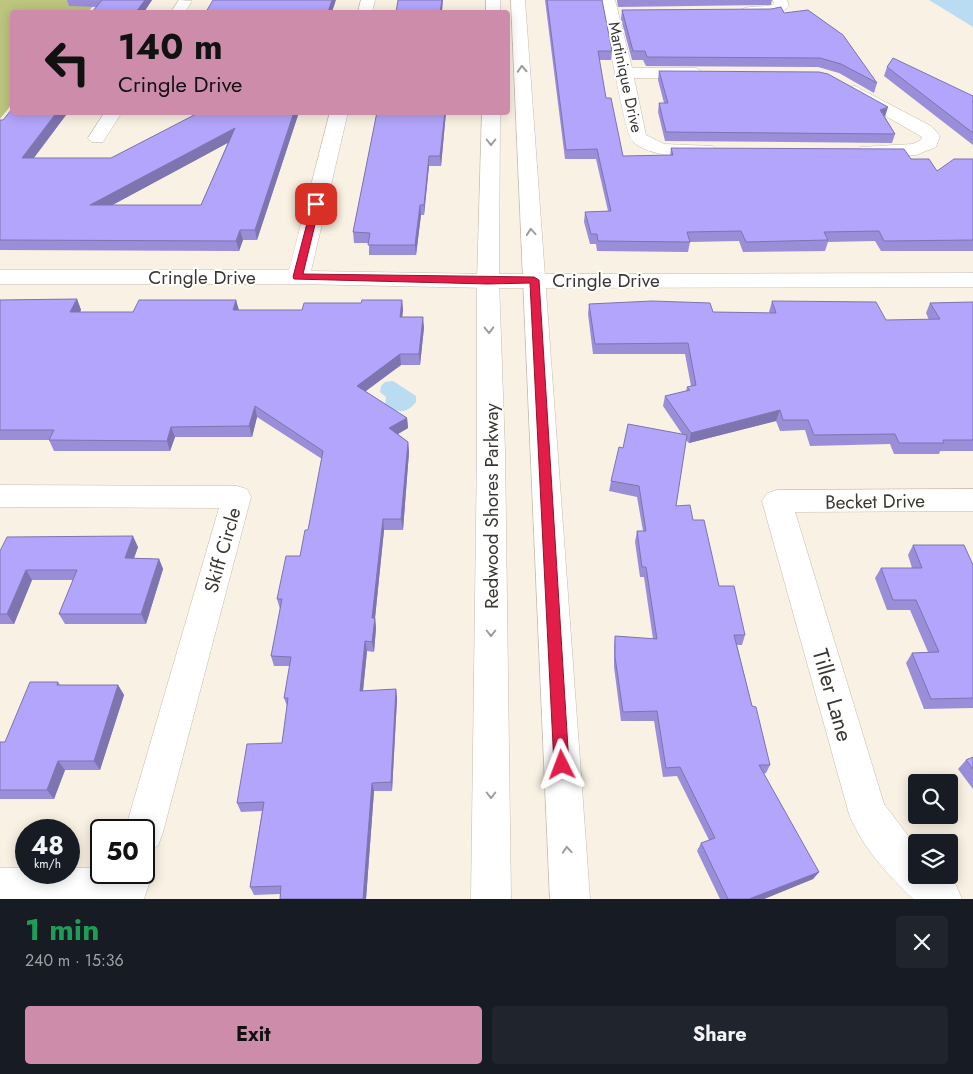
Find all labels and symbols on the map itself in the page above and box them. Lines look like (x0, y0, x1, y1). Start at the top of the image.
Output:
street label: Martinique Drive (603, 20, 648, 135)
one-way arrow (517, 65, 528, 73)
one-way arrow (486, 138, 496, 146)
pin (295, 183, 337, 225)
one-way arrow (526, 227, 537, 235)
street label: Cringle Drive (148, 264, 256, 291)
street label: Cringle Drive (552, 267, 660, 294)
one-way arrow (484, 326, 494, 334)
street label: Redwood Shores Parkway (478, 402, 505, 609)
street label: Becket Drive (825, 487, 925, 516)
street label: Skiff Circle (197, 504, 248, 596)
one-way arrow (486, 629, 496, 637)
street label: Tiller Lane (805, 645, 861, 745)
position arrow (535, 738, 587, 790)
one-way arrow (486, 792, 496, 799)
speed limit sign: 50 (90, 819, 155, 884)
one-way arrow (561, 846, 572, 854)

